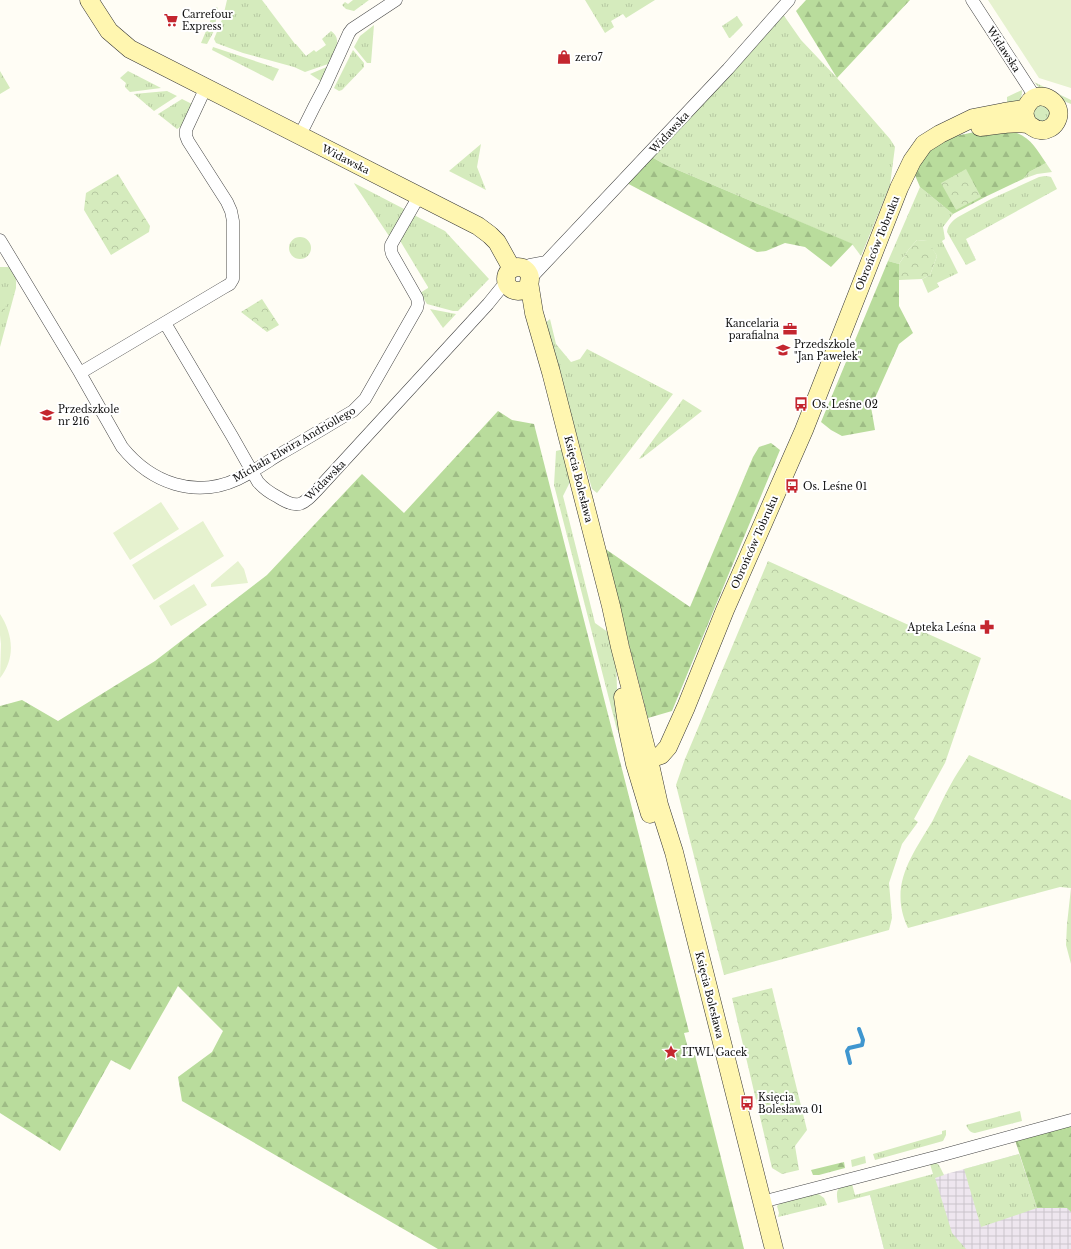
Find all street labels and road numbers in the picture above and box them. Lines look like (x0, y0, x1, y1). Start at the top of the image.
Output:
street label: Widawska (983, 23, 1023, 75)
street label: Widawska (646, 109, 692, 156)
street label: Widawska (319, 141, 372, 177)
street label: Obrońców Tobruku (853, 194, 903, 292)
street label: Michała Elwira Andriollego (231, 404, 358, 485)
street label: Księcia Bolesława (561, 434, 596, 524)
street label: Widawska (302, 457, 349, 504)
street label: Obrońców Tobruku (728, 493, 781, 591)
street label: Księcia Bolesława (692, 950, 727, 1040)

